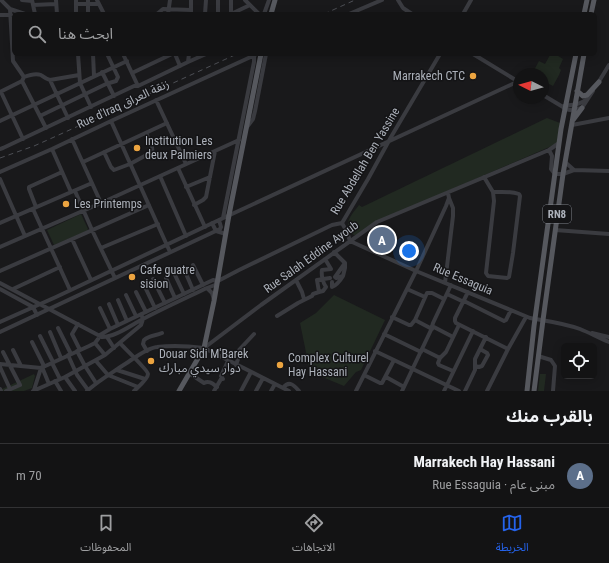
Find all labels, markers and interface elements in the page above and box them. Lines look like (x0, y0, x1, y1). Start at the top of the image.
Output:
search box (12, 12, 597, 56)
icon: search (26, 23, 48, 45)
text: ابحث هنا (58, 25, 113, 43)
north arrow (513, 68, 549, 104)
place label: Marrakech CTC (393, 69, 465, 83)
marker: Marrakech CTC (468, 71, 478, 81)
street label: Rue d'Iraq زنقة العراق (75, 76, 171, 132)
street label: Rue Abdellah Ben Yassine (328, 105, 403, 217)
place label: Institution Les deux Palmiers (145, 134, 213, 162)
marker: Institution Les deux Palmiers (132, 143, 142, 153)
place label: Les Printemps (74, 197, 142, 211)
marker: Les Printemps (61, 199, 71, 209)
road number: RN8 (543, 205, 571, 223)
street label: Rue Salah Eddine Ayoub (261, 218, 361, 296)
pin: A (369, 225, 395, 255)
your location (399, 241, 419, 261)
street label: Rue Essaguia (431, 260, 495, 298)
place label: Cafe guatre sision (140, 263, 195, 291)
marker: Cafe guatre sision (127, 272, 137, 282)
map controls (561, 343, 597, 379)
button: locate (561, 343, 597, 379)
place label: Douar Sidi M'Barek دوار سيدي مبارك (159, 347, 249, 378)
place label: Complex Culturel Hay Hassani (288, 351, 369, 379)
marker: Douar Sidi M'Barek دوار سيدي مبارك (146, 356, 156, 366)
marker: Complex Culturel Hay Hassani (275, 360, 285, 370)
text: بالقرب منك (506, 406, 593, 426)
text: Marrakech Hay Hassani (413, 453, 555, 471)
text: 70 m (16, 468, 42, 483)
text: A (576, 468, 584, 483)
text: مبنى عام · Rue Essaguia (432, 477, 555, 492)
tab: المحفوظات (80, 512, 131, 559)
tab: الاتجاهات (292, 512, 335, 559)
tab: الخريطة (496, 512, 529, 559)

